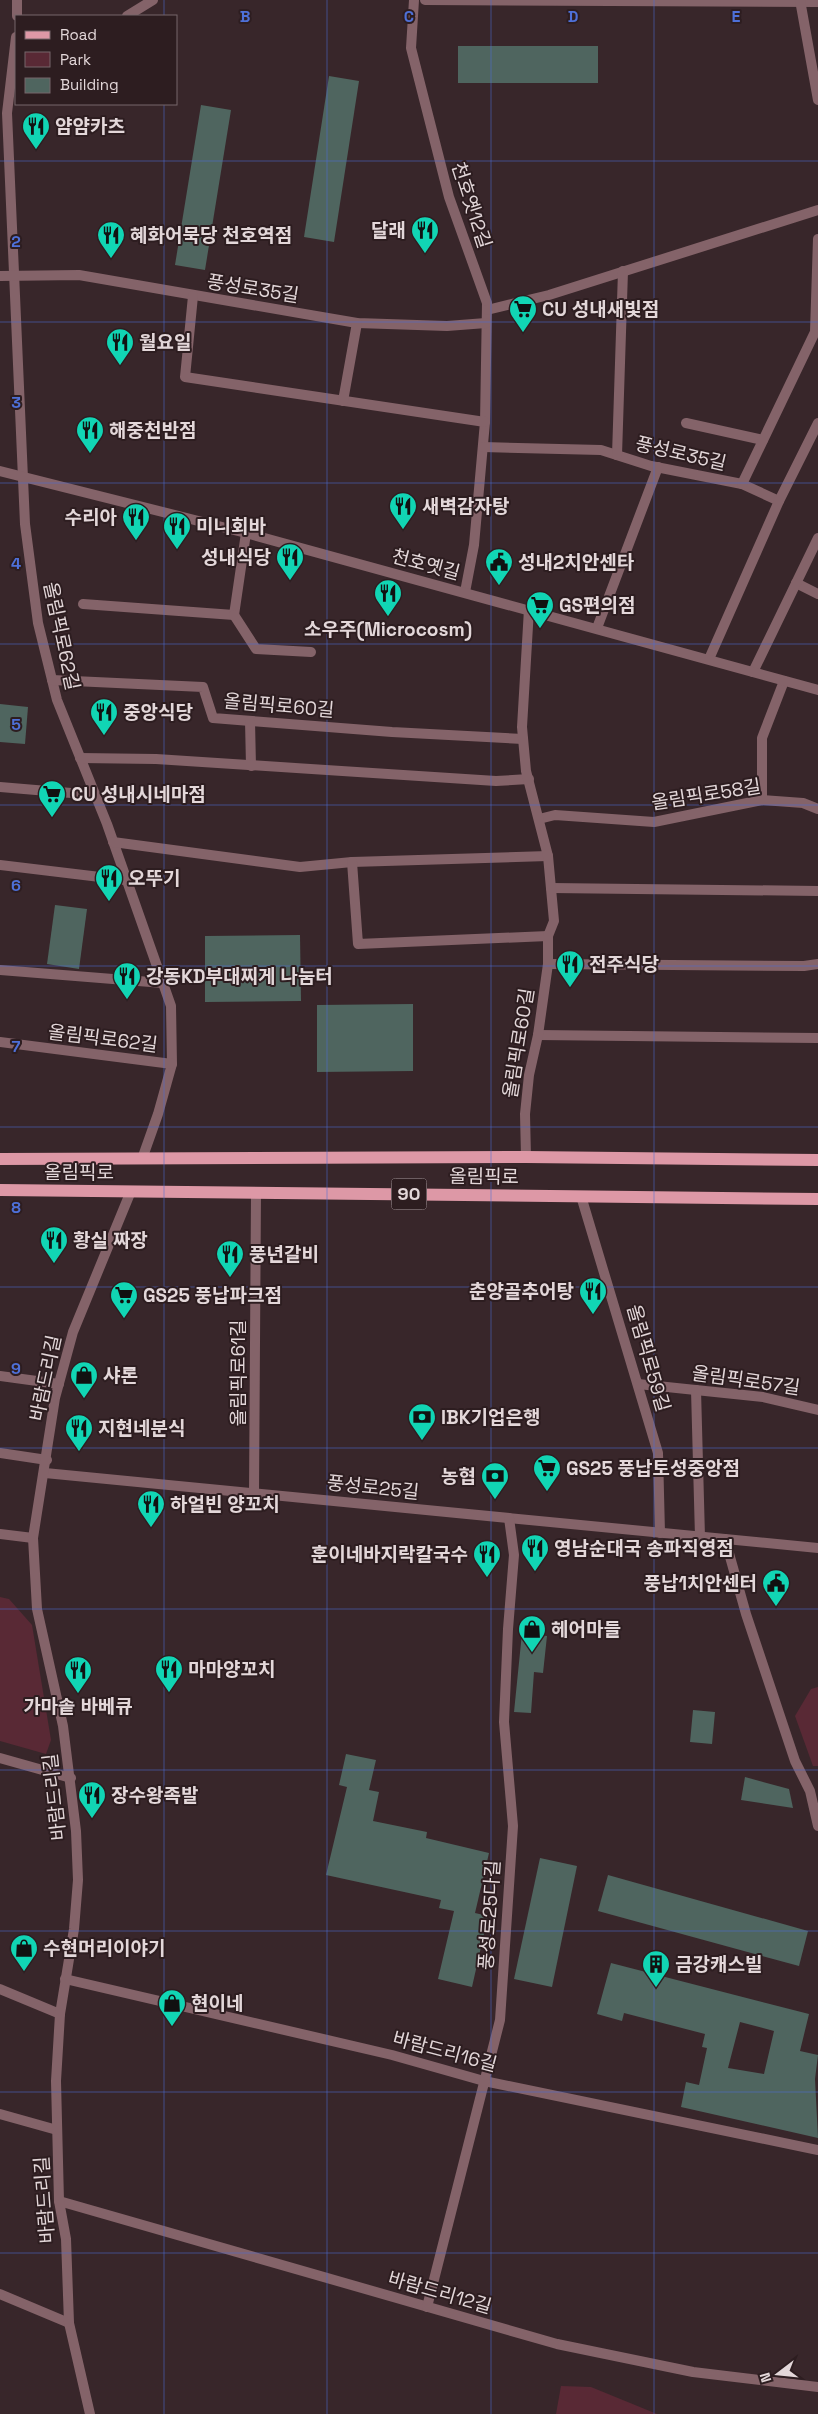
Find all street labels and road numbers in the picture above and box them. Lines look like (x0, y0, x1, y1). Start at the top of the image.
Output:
street label: 천호옛12길 (446, 159, 497, 251)
street label: 풍성로35길 (205, 269, 301, 308)
street label: 풍성로35길 (633, 431, 729, 476)
street label: 천호옛길 (389, 543, 463, 586)
street label: 올림픽로62길 (38, 580, 85, 693)
street label: 올림픽로60길 (222, 688, 335, 723)
street label: 올림픽로58길 (649, 773, 763, 815)
street label: 올림픽로60길 (497, 986, 540, 1100)
street label: 올림픽로62길 (47, 1019, 159, 1058)
street label: 올림픽로 (44, 1160, 114, 1185)
street label: 올림픽로 (449, 1163, 519, 1190)
road number: 90 (392, 1178, 426, 1210)
street label: 올림픽로59길 (621, 1302, 676, 1415)
street label: 올림픽로61길 (226, 1320, 251, 1426)
street label: 바람드리길 (24, 1333, 67, 1423)
street label: 올림픽로57길 (690, 1361, 802, 1400)
street label: 풍성로25길 (326, 1470, 420, 1505)
street label: 바람드리길 (37, 1752, 71, 1842)
street label: 풍성로25다길 (473, 1859, 506, 1971)
street label: 바람드리16길 (390, 2026, 500, 2077)
street label: 바람드리길 (29, 2155, 60, 2244)
street label: 바람드리12길 (385, 2266, 495, 2319)

